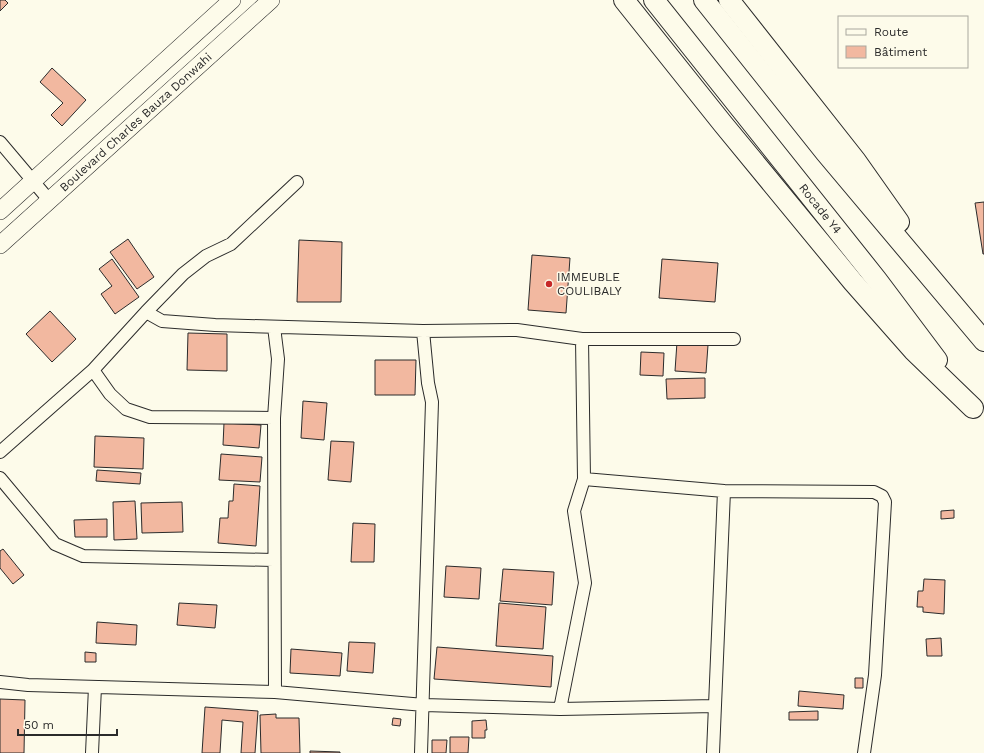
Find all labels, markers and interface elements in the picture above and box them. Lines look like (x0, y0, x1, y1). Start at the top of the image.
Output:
legend (838, 16, 968, 68)
text: Route (874, 25, 908, 39)
text: Bâtiment (874, 45, 927, 59)
street label: Boulevard Charles Bauza Donwahi (57, 50, 215, 195)
street label: Rocade Y4 (796, 181, 845, 237)
place label: IMMEUBLE COULIBALY (557, 270, 622, 298)
marker: IMMEUBLE COULIBALY (544, 279, 554, 289)
scale bar (18, 711, 117, 737)
text: 50 m (24, 718, 54, 732)

